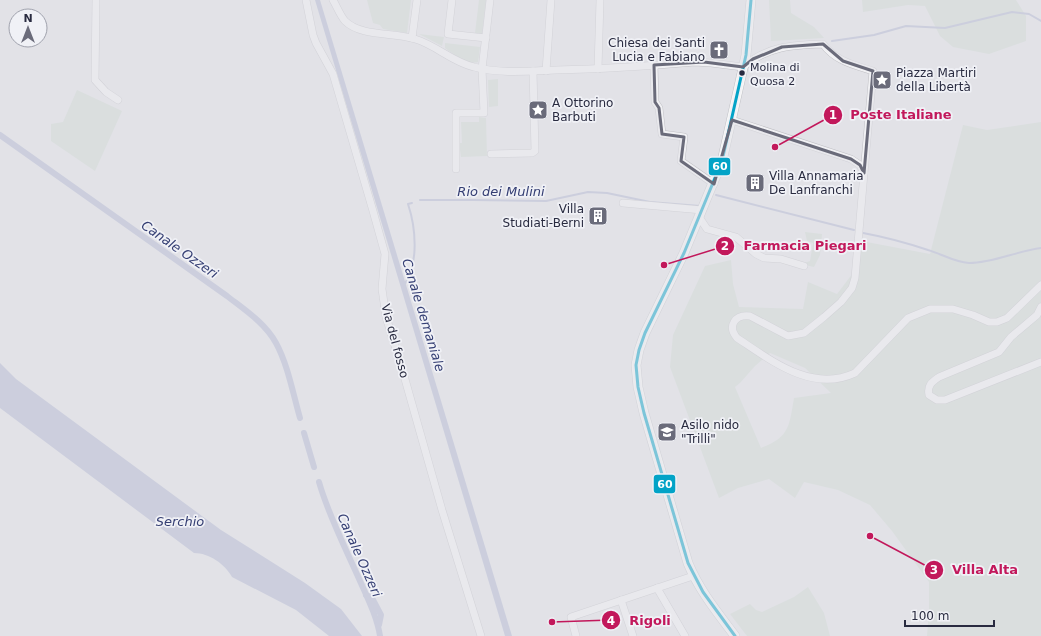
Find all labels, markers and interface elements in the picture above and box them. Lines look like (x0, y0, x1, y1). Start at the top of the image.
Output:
north arrow (8, 8, 48, 48)
text: N (23, 12, 33, 25)
place label: Chiesa dei Santi Lucia e Fabiano (608, 36, 705, 64)
church icon: Chiesa dei Santi Lucia e Fabiano (708, 39, 730, 61)
place label: Molina di Quosa 2 (750, 61, 800, 88)
place label: Piazza Martiri della Libertà (896, 66, 976, 94)
marker: Molina di Quosa 2 (737, 68, 747, 78)
place icon: Piazza Martiri della Libertà (871, 69, 893, 91)
place label: A Ottorino Barbuti (552, 96, 613, 124)
place icon: A Ottorino Barbuti (527, 99, 549, 121)
callout: Poste Italiane (823, 102, 960, 127)
text: Poste Italiane (850, 107, 952, 122)
text: 1 (829, 108, 837, 122)
line badge: 60 (708, 157, 731, 176)
text: 60 (712, 160, 728, 173)
place label: Villa Annamaria De Lanfranchi (769, 169, 864, 197)
building icon: Villa Annamaria De Lanfranchi (744, 172, 766, 194)
water label: Rio dei Mulini (457, 184, 545, 199)
place label: Villa Studiati-Berni (503, 202, 584, 230)
building icon: Villa Studiati-Berni (587, 205, 609, 227)
water label: Canale Ozzeri (139, 218, 221, 282)
callout: Farmacia Piegari (715, 233, 874, 258)
text: Farmacia Piegari (744, 238, 866, 253)
text: 2 (721, 239, 729, 253)
water label: Canale demaniale (399, 257, 448, 373)
street label: Via del fosso (378, 302, 412, 380)
place label: Asilo nido "Trilli" (681, 418, 739, 446)
school or university icon: Asilo nido "Trilli" (656, 421, 678, 443)
line badge: 60 (653, 474, 676, 494)
text: 60 (657, 478, 673, 491)
water label: Canale Ozzeri (334, 511, 385, 600)
water label: Serchio (156, 514, 204, 529)
callout: Villa Alta (924, 557, 1026, 582)
text: Villa Alta (952, 562, 1018, 577)
text: 3 (930, 563, 938, 577)
scale bar (905, 602, 994, 628)
callout: Rigoli (601, 608, 679, 633)
text: 100 m (911, 609, 949, 623)
text: Rigoli (629, 613, 671, 628)
text: 4 (607, 614, 615, 628)

